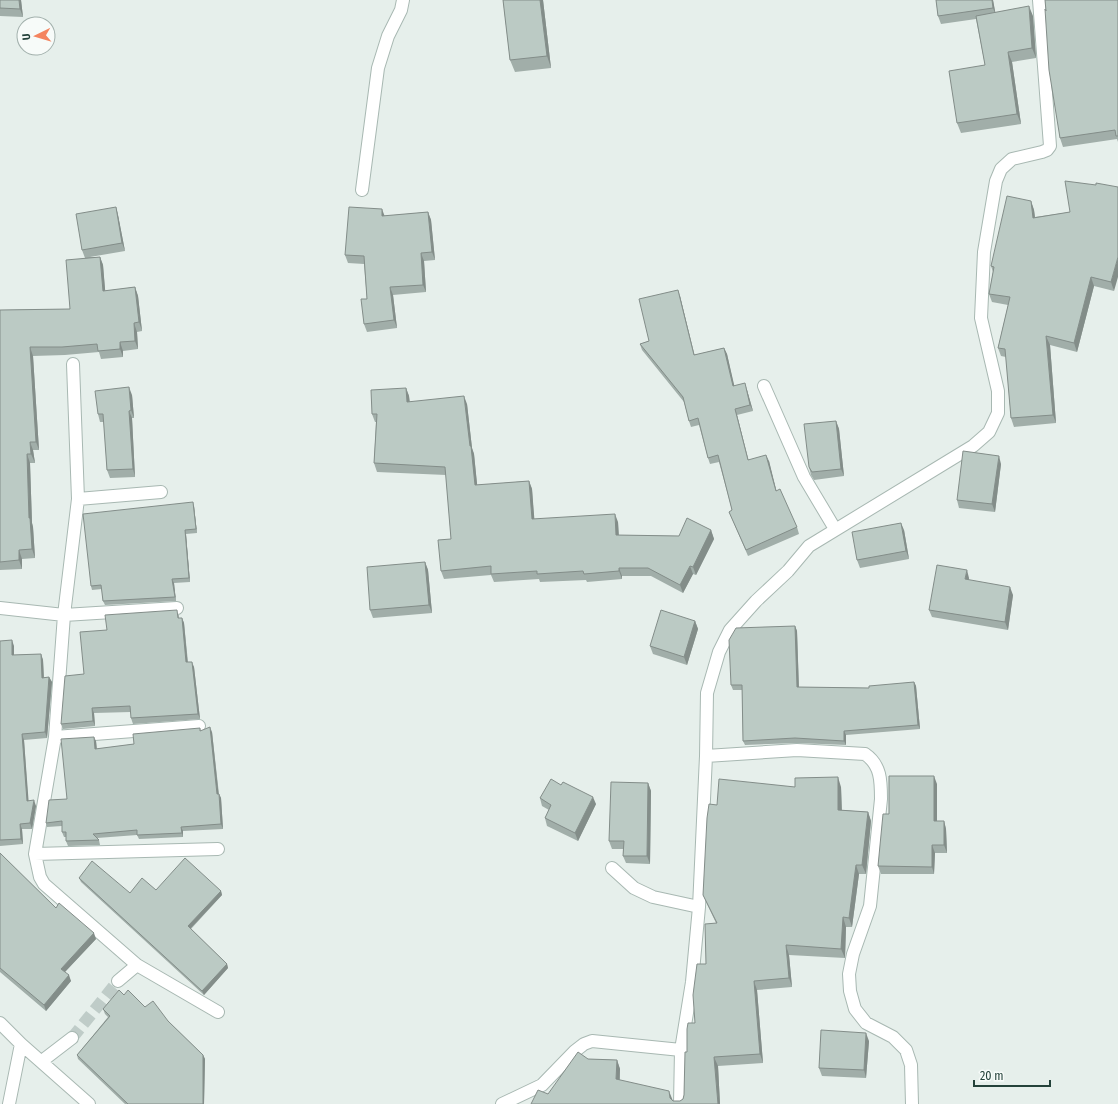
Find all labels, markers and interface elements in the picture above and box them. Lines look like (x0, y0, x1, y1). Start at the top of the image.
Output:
north arrow (16, 16, 56, 56)
text: U (20, 33, 33, 41)
scale bar (974, 1062, 1050, 1088)
text: 20 m (980, 1069, 1004, 1083)

